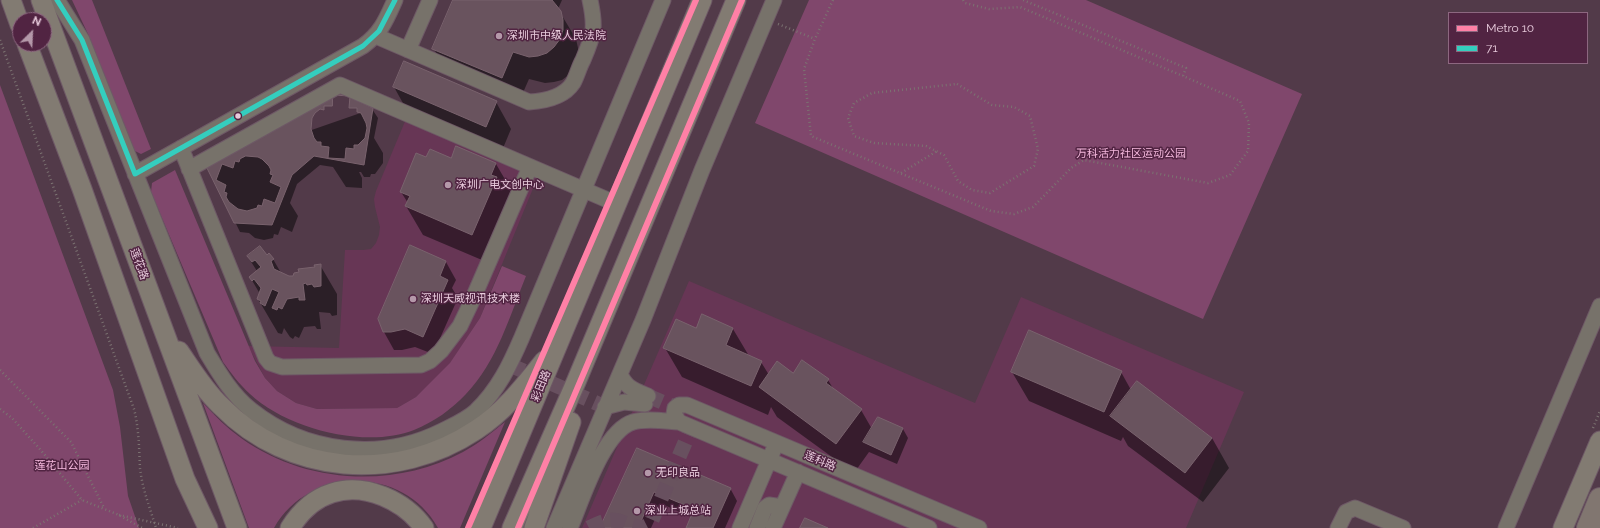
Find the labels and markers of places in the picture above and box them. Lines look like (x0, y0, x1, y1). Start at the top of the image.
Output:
place label: 深圳市中级人民法院 (507, 29, 606, 43)
marker: 深圳市中级人民法院 (494, 31, 504, 41)
unlabelled marker (233, 111, 243, 121)
place label: 深圳广电文创中心 (456, 178, 544, 192)
marker: 深圳广电文创中心 (443, 180, 453, 190)
place label: 深圳天威视讯技术楼 (421, 292, 520, 306)
marker: 深圳天威视讯技术楼 (408, 294, 418, 304)
place label: 无印良品 (656, 466, 700, 480)
marker: 无印良品 (643, 468, 653, 478)
place label: 深业上城总站 (645, 504, 711, 518)
marker: 深业上城总站 (632, 506, 642, 516)

